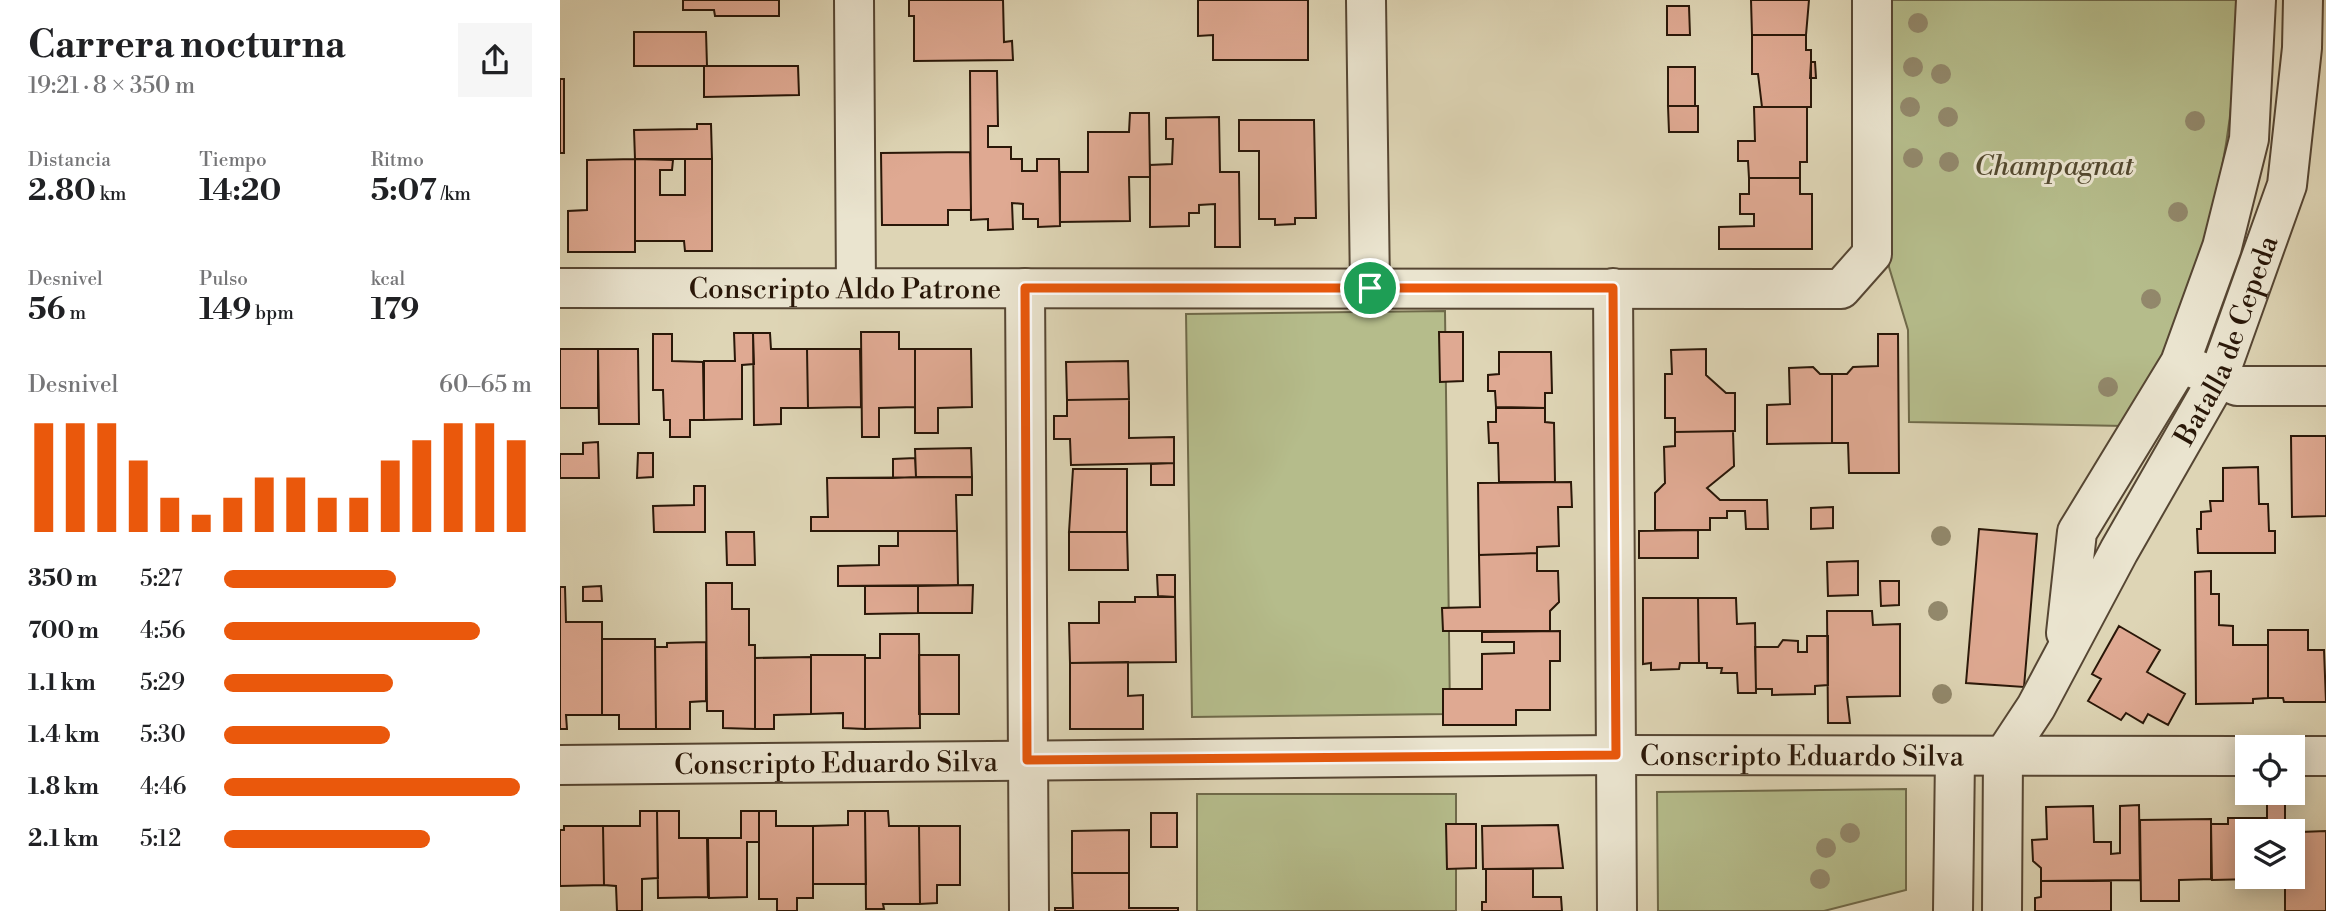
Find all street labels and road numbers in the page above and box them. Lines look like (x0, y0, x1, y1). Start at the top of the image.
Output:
street label: Batalla de Cepeda (2167, 230, 2287, 453)
street label: Conscripto Aldo Patrone (689, 272, 1001, 307)
street label: Conscripto Eduardo Silva (1640, 739, 1965, 775)
street label: Conscripto Eduardo Silva (674, 745, 999, 783)

